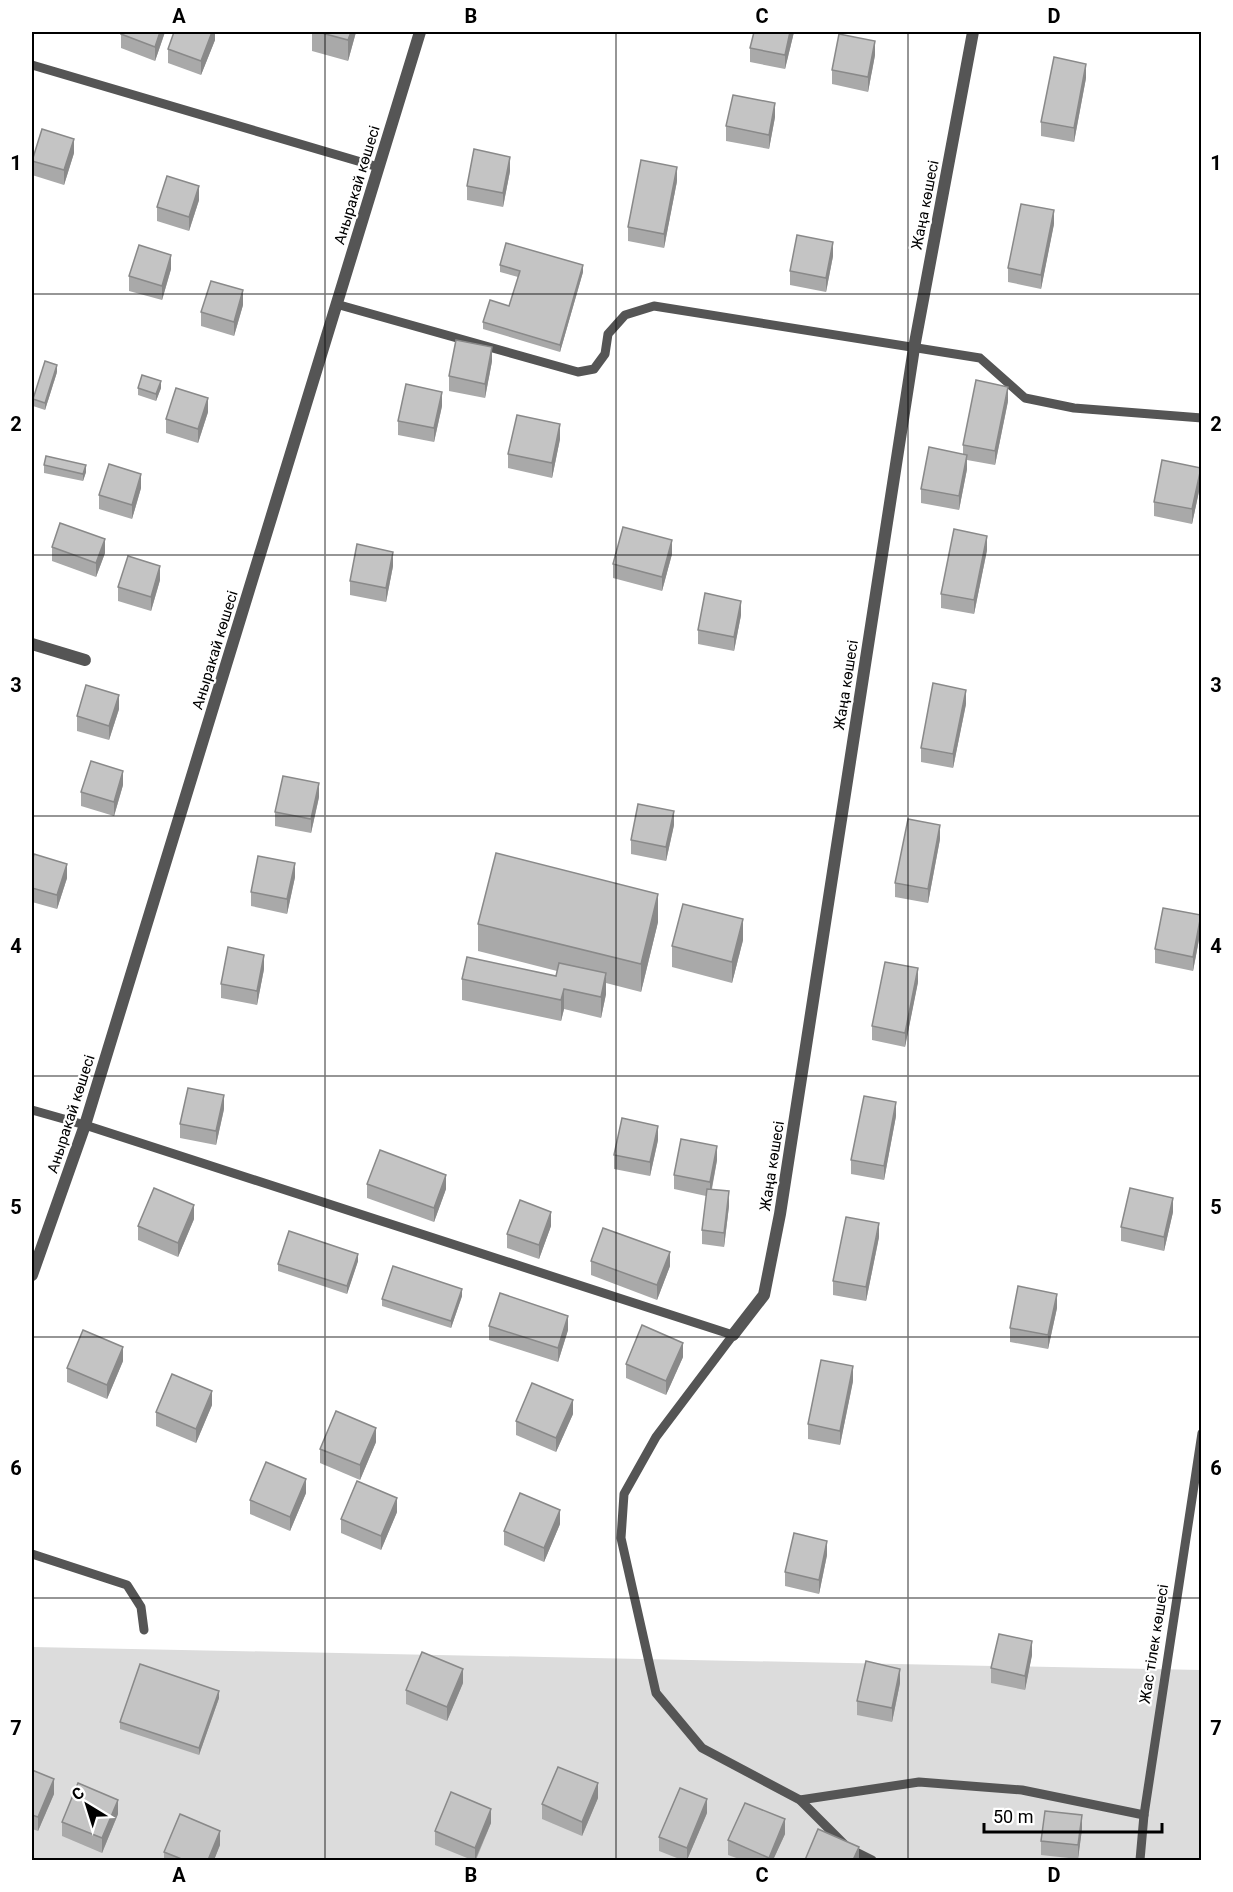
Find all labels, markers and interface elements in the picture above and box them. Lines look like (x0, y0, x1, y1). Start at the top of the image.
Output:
text: A (172, 4, 186, 28)
text: B (465, 4, 477, 28)
text: C (755, 4, 769, 28)
text: D (1048, 4, 1061, 28)
street label: Аныракай көшесі (330, 123, 384, 247)
text: 1 (10, 151, 22, 175)
text: 1 (1210, 151, 1222, 175)
street label: Жаңа көшесі (907, 159, 943, 251)
text: 2 (10, 412, 22, 436)
text: 2 (1210, 412, 1222, 436)
street label: Аныракай көшесі (188, 588, 242, 712)
street label: Жаңа көшесі (830, 639, 862, 731)
text: 3 (10, 673, 22, 697)
text: 3 (1210, 673, 1222, 697)
text: 4 (10, 934, 22, 958)
text: 4 (1210, 934, 1222, 958)
street label: Аныракай көшесі (43, 1053, 99, 1175)
street label: Жаңа көшесі (756, 1120, 788, 1212)
text: 5 (10, 1195, 22, 1219)
text: 5 (1210, 1195, 1222, 1219)
text: 6 (10, 1456, 22, 1480)
text: 6 (1210, 1456, 1222, 1480)
street label: Жас тілек көшесі (1136, 1583, 1172, 1705)
text: 7 (10, 1716, 22, 1740)
text: 7 (1210, 1716, 1222, 1740)
north arrow (57, 1775, 117, 1835)
text: С (68, 1783, 88, 1804)
scale bar (984, 1796, 1162, 1834)
text: 50 m (993, 1806, 1033, 1827)
text: A (172, 1863, 186, 1887)
text: B (465, 1863, 477, 1887)
text: C (755, 1863, 769, 1887)
text: D (1048, 1863, 1061, 1887)

